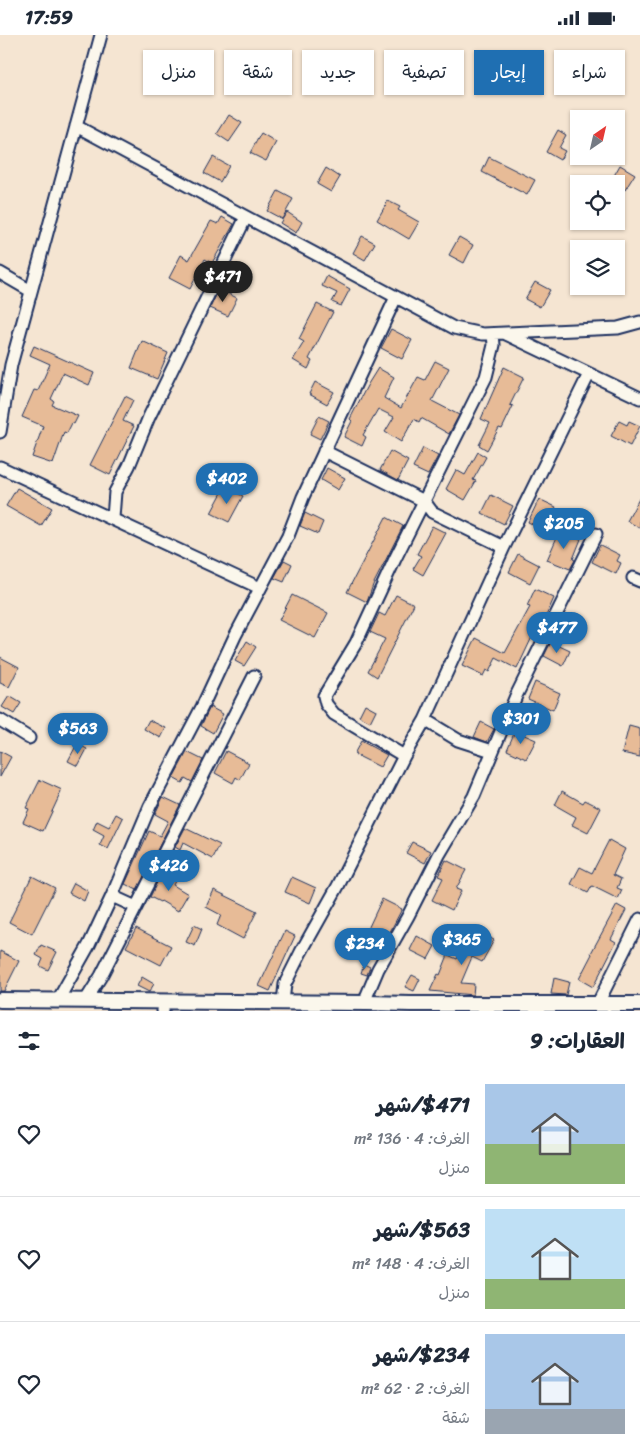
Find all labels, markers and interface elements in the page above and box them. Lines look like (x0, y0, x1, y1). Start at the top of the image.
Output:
text: 17:59 (25, 1, 73, 34)
chip: منزل (143, 50, 214, 95)
chip: شقة (224, 50, 292, 95)
chip: جديد (302, 50, 374, 95)
chip: تصفية (384, 50, 464, 95)
chip: إيجار (474, 50, 544, 95)
chip: شراء (554, 50, 625, 95)
north arrow (570, 110, 625, 165)
map controls (570, 110, 625, 295)
button: locate (570, 175, 625, 230)
button: layers (570, 240, 625, 295)
pin: $471 (193, 261, 253, 303)
text: $471 (205, 262, 241, 291)
pin: $402 (197, 463, 257, 505)
text: $402 (207, 464, 247, 493)
pin: $205 (534, 507, 594, 550)
text: $205 (544, 509, 584, 538)
pin: $477 (527, 611, 587, 654)
text: $477 (537, 613, 577, 642)
pin: $301 (491, 703, 551, 745)
text: $301 (503, 704, 539, 733)
pin: $563 (48, 713, 108, 755)
text: $563 (59, 714, 97, 743)
pin: $426 (139, 849, 199, 892)
text: $426 (149, 851, 189, 880)
pin: $365 (432, 923, 492, 966)
text: $365 (443, 925, 481, 954)
pin: $234 (335, 927, 395, 970)
text: $234 (346, 929, 384, 958)
text: العقارات: 9 (530, 1022, 625, 1060)
icon: filters (15, 1027, 43, 1055)
text: $471/شهر (376, 1086, 470, 1124)
icon: home (525, 1104, 585, 1164)
icon: heart (15, 1120, 43, 1148)
text: الغرف: 4 · 136 m² (354, 1124, 470, 1153)
text: منزل (438, 1153, 470, 1182)
text: $563/شهر (374, 1211, 470, 1249)
icon: home (525, 1229, 585, 1289)
icon: heart (15, 1245, 43, 1273)
text: الغرف: 4 · 148 m² (352, 1249, 470, 1278)
text: منزل (438, 1278, 470, 1307)
text: $234/شهر (374, 1336, 470, 1374)
icon: home (525, 1354, 585, 1414)
icon: heart (15, 1370, 43, 1398)
text: الغرف: 2 · 62 m² (361, 1374, 470, 1403)
text: شقة (442, 1403, 470, 1432)

